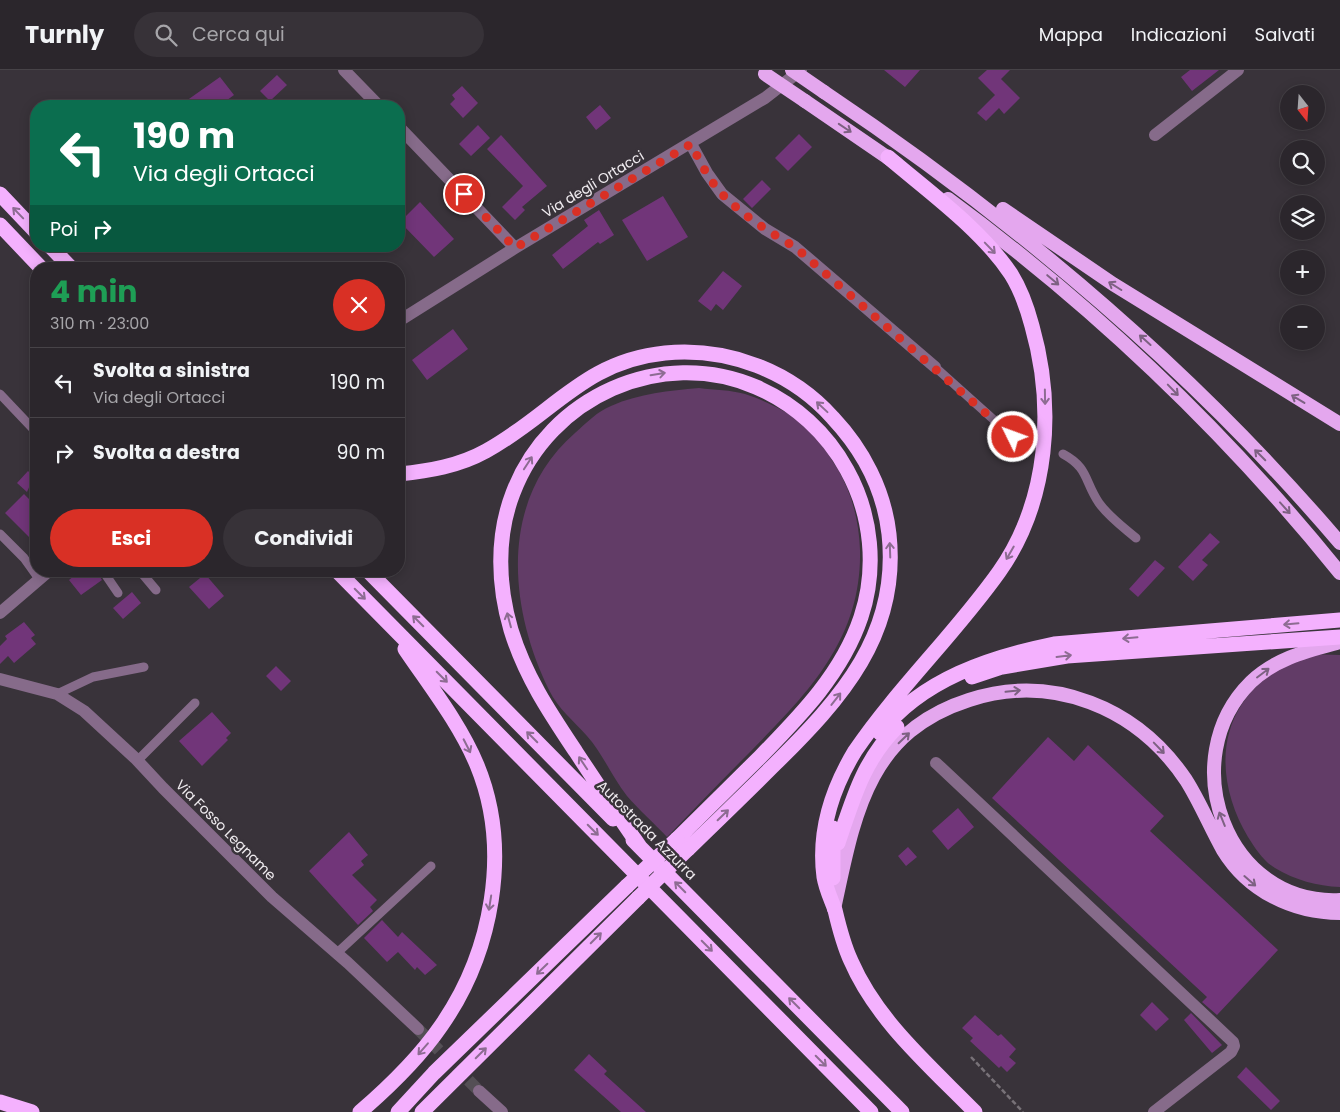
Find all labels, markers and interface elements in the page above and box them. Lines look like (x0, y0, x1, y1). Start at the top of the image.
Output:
search box (134, 12, 484, 57)
text: Turnly (25, 18, 104, 51)
icon: search (152, 21, 180, 49)
text: Cerca qui (192, 21, 285, 48)
text: Mappa (1039, 22, 1103, 47)
text: Indicazioni (1131, 22, 1227, 47)
text: Salvati (1255, 22, 1315, 47)
north arrow (1280, 85, 1325, 130)
map controls (1280, 85, 1325, 350)
text: 190 m (133, 111, 235, 160)
icon: left (50, 120, 115, 185)
one-way arrow (838, 123, 852, 133)
button: search (1280, 140, 1325, 185)
street label: Via degli Ortacci (538, 146, 648, 222)
text: Via degli Ortacci (133, 158, 315, 189)
pin (443, 173, 485, 215)
icon: arrive (450, 180, 478, 208)
button: layers (1280, 195, 1325, 240)
one-way arrow (12, 206, 24, 219)
icon: right (88, 215, 116, 243)
text: Poi (50, 216, 78, 243)
one-way arrow (984, 241, 996, 254)
button: + (1280, 250, 1325, 295)
text: 4 min (50, 270, 138, 313)
one-way arrow (1047, 275, 1060, 286)
button: close (333, 279, 385, 331)
one-way arrow (1109, 280, 1123, 290)
button: − (1280, 305, 1325, 350)
text: 310 m · 23:00 (50, 312, 149, 335)
one-way arrow (1139, 334, 1152, 346)
text: Svolta a sinistra (93, 357, 250, 384)
icon: left (50, 369, 78, 397)
text: 190 m (330, 369, 385, 396)
one-way arrow (650, 369, 666, 379)
one-way arrow (1167, 384, 1179, 396)
text: Via degli Ortacci (93, 386, 225, 409)
one-way arrow (1040, 388, 1050, 404)
one-way arrow (1292, 393, 1306, 403)
one-way arrow (816, 401, 829, 413)
position arrow (986, 410, 1038, 462)
icon: right (50, 439, 78, 467)
text: Svolta a destra (93, 439, 240, 466)
text: 90 m (336, 439, 385, 466)
one-way arrow (1254, 449, 1267, 461)
one-way arrow (523, 456, 533, 470)
one-way arrow (1279, 502, 1291, 515)
button: Esci (50, 509, 213, 567)
button: Condividi (223, 509, 385, 567)
one-way arrow (885, 542, 895, 558)
one-way arrow (1005, 546, 1015, 561)
one-way arrow (354, 588, 366, 600)
one-way arrow (503, 612, 513, 628)
one-way arrow (412, 616, 424, 628)
one-way arrow (1284, 620, 1300, 629)
one-way arrow (1122, 633, 1138, 643)
one-way arrow (1055, 651, 1071, 661)
one-way arrow (1256, 668, 1270, 678)
one-way arrow (435, 671, 448, 683)
one-way arrow (1005, 686, 1021, 696)
one-way arrow (831, 693, 842, 706)
one-way arrow (526, 731, 538, 743)
one-way arrow (898, 732, 910, 744)
one-way arrow (462, 738, 472, 753)
one-way arrow (1153, 742, 1165, 754)
one-way arrow (578, 756, 588, 770)
street label: Via Fosso Legname (171, 775, 281, 885)
street label: Autostrada Azzurra (593, 776, 701, 884)
one-way arrow (717, 809, 729, 821)
one-way arrow (1217, 812, 1226, 827)
one-way arrow (587, 824, 599, 836)
one-way arrow (1243, 876, 1256, 887)
one-way arrow (674, 881, 686, 893)
one-way arrow (485, 895, 495, 911)
one-way arrow (590, 932, 602, 945)
one-way arrow (701, 939, 713, 952)
one-way arrow (535, 963, 548, 975)
one-way arrow (789, 997, 801, 1009)
one-way arrow (417, 1042, 428, 1055)
one-way arrow (475, 1047, 487, 1059)
one-way arrow (815, 1055, 827, 1067)

